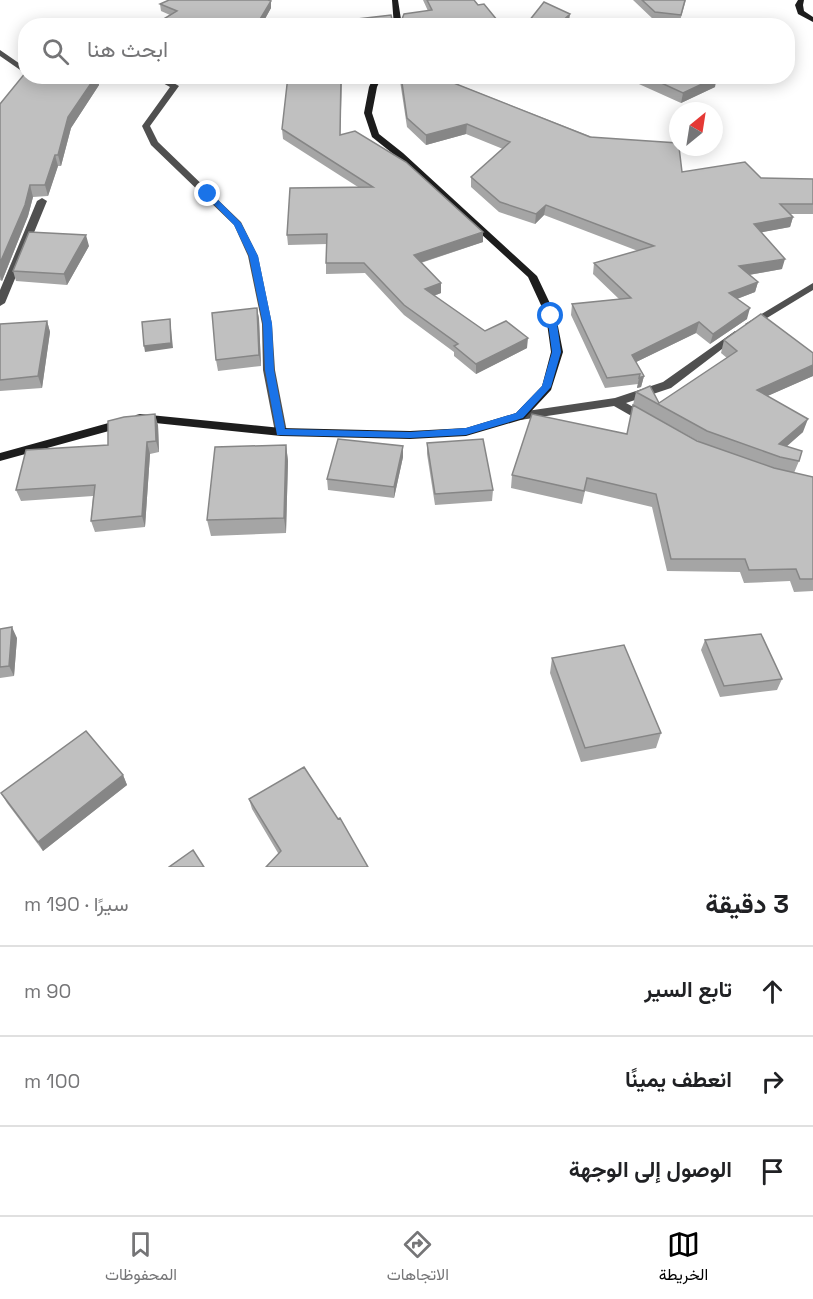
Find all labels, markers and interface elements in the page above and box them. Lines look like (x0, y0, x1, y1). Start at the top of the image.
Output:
search box (18, 18, 795, 84)
icon: search (39, 35, 72, 68)
text: ابحث هنا (87, 35, 168, 63)
north arrow (669, 102, 723, 156)
route end (194, 180, 220, 206)
route start (537, 302, 563, 328)
text: 3 دقيقة (705, 887, 789, 921)
text: سيرًا · 190 m (24, 891, 129, 917)
text: تابع السير (644, 975, 732, 1003)
icon: ahead (756, 975, 789, 1008)
text: 90 m (24, 978, 71, 1004)
text: انعطف يمينًا (625, 1065, 732, 1093)
icon: right (756, 1065, 789, 1098)
text: 100 m (24, 1068, 80, 1094)
text: الوصول إلى الوجهة (569, 1155, 732, 1183)
icon: arrive (756, 1155, 789, 1188)
tab: المحفوظات (105, 1228, 177, 1289)
tab: الاتجاهات (387, 1228, 449, 1289)
tab: الخريطة (659, 1228, 708, 1289)

